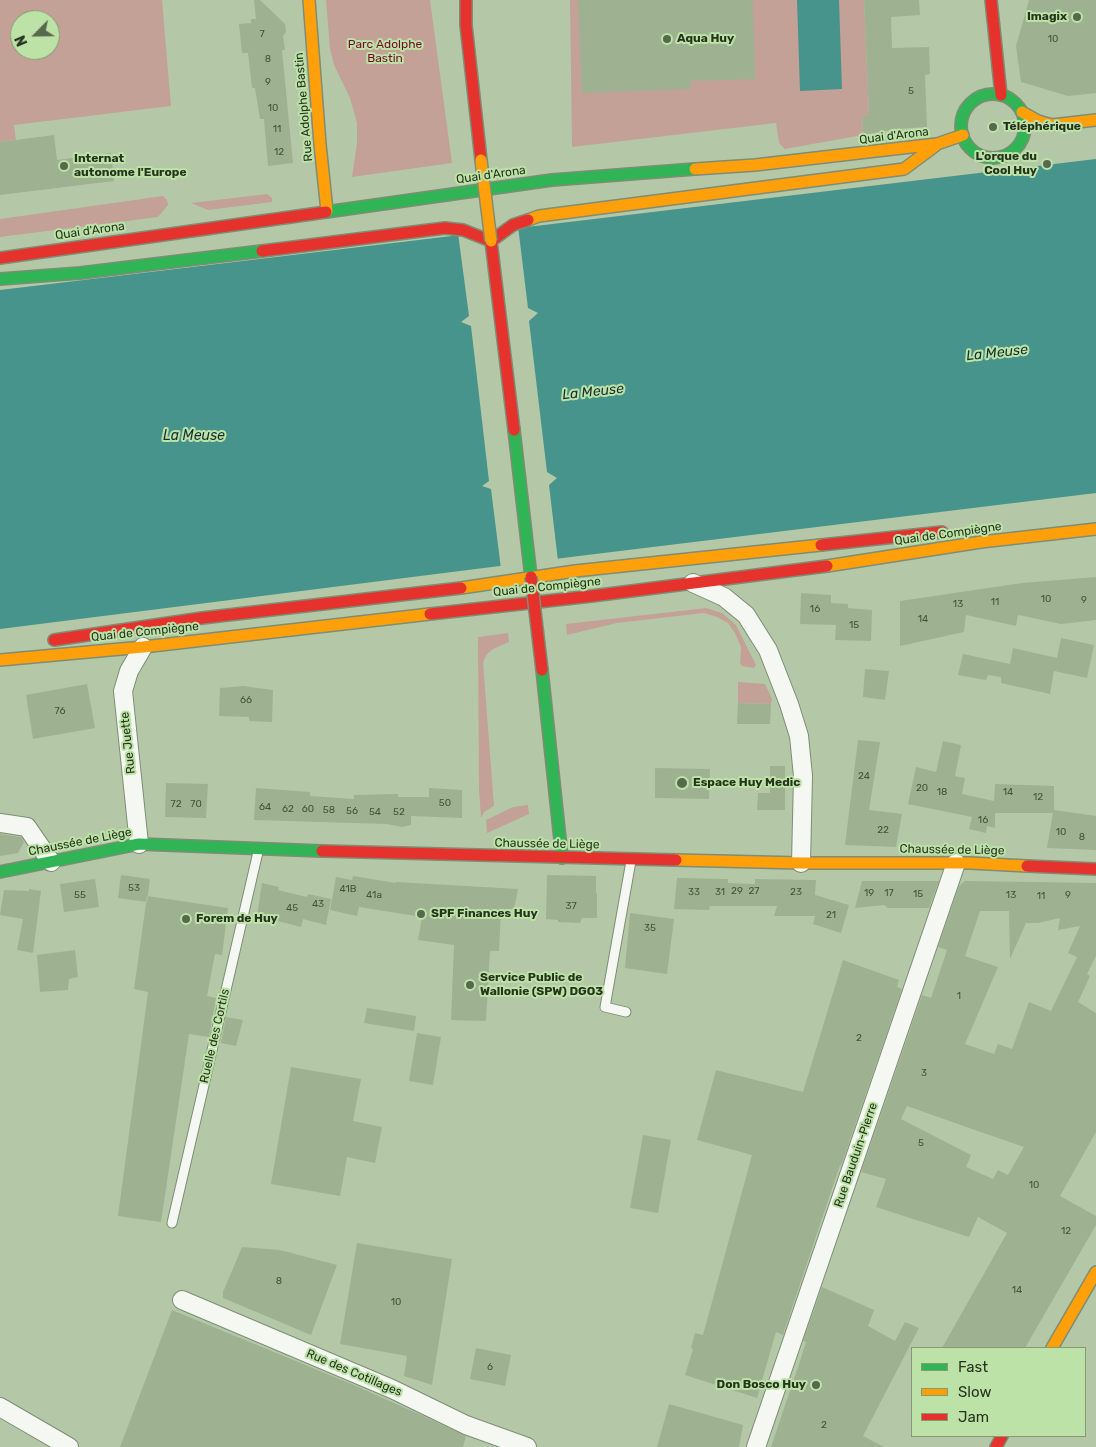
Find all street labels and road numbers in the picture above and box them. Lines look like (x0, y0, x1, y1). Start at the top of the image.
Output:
street label: Rue Adolphe Bastin (292, 52, 316, 162)
street label: Quai d'Arona (858, 125, 930, 147)
street label: Quai d'Arona (455, 163, 527, 187)
street label: Quai d'Arona (54, 219, 126, 243)
street label: Quai de Compiègne (893, 519, 1003, 549)
street label: Quai de Compiègne (492, 574, 602, 600)
street label: Quai de Compiègne (90, 619, 200, 645)
street label: Rue Juette (118, 711, 138, 775)
street label: Chaussée de Liège (27, 825, 133, 859)
street label: Chaussée de Liège (494, 836, 600, 852)
street label: Chaussée de Liège (899, 842, 1005, 858)
street label: Ruelle des Cortils (197, 987, 233, 1085)
street label: Rue Bauduin-Pierre (831, 1101, 881, 1209)
street label: Rue des Cotillages (304, 1346, 404, 1400)

